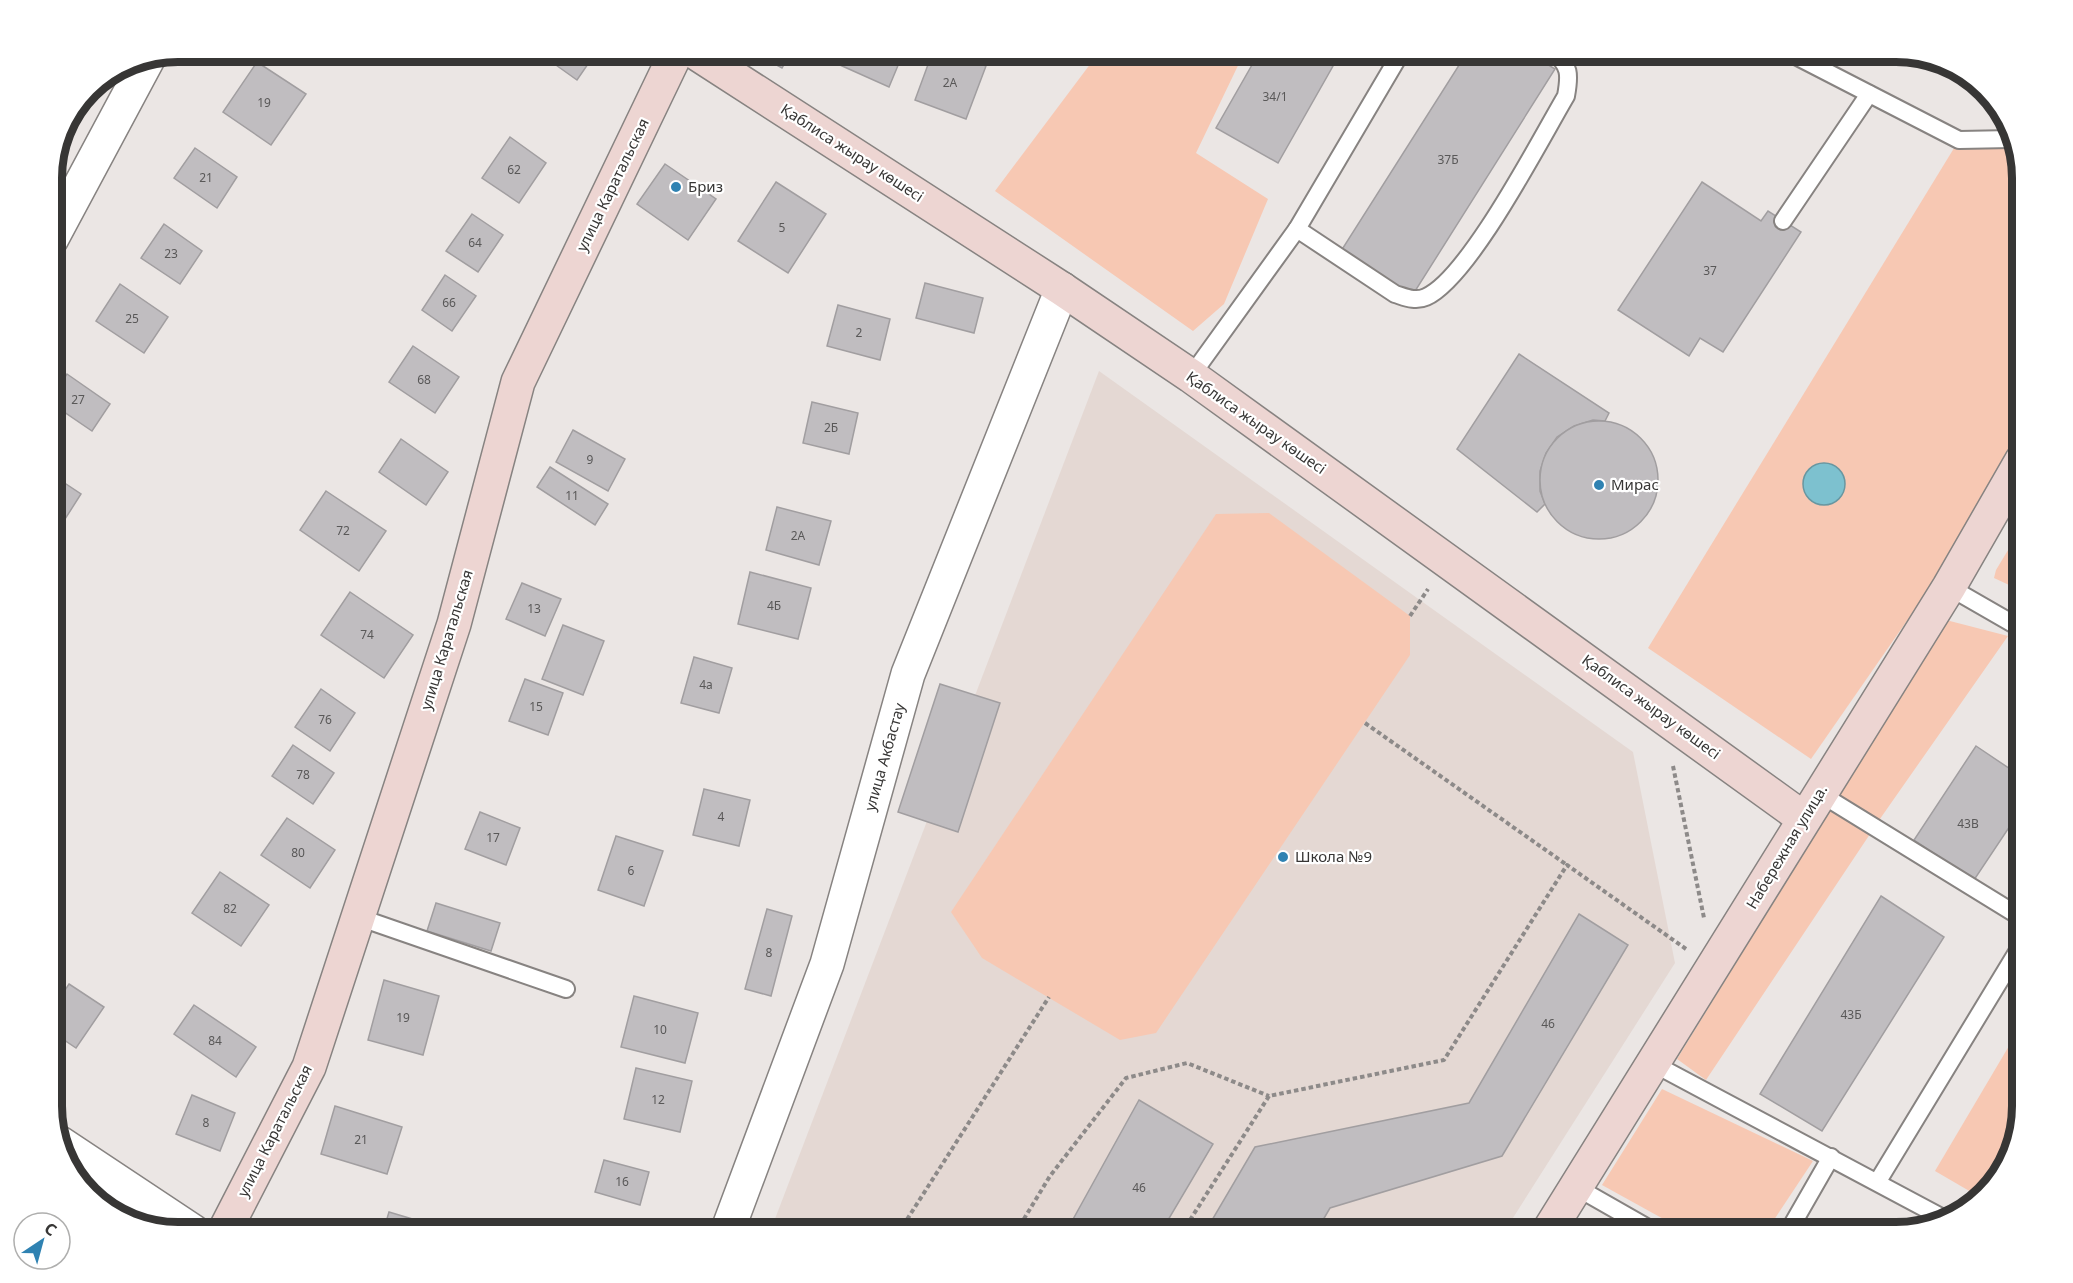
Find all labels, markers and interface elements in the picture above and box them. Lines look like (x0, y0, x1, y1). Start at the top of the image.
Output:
house number: 2А (943, 74, 958, 91)
house number: 34/1 (1262, 88, 1288, 105)
house number: 19 (257, 94, 271, 111)
street label: Қаблиса жырау көшесі (777, 98, 928, 206)
street label: улица Каратальская (571, 115, 653, 254)
house number: 37Б (1437, 151, 1459, 168)
house number: 62 (507, 161, 521, 178)
house number: 21 (199, 169, 213, 186)
place label: Бриз (688, 176, 723, 196)
marker: Бриз (669, 180, 683, 194)
house number: 5 (779, 219, 786, 236)
house number: 64 (468, 234, 482, 251)
house number: 23 (164, 245, 178, 262)
house number: 37 (1703, 262, 1717, 279)
house number: 66 (442, 294, 456, 311)
house number: 25 (125, 310, 139, 327)
house number: 2 (856, 324, 863, 341)
street label: Қаблиса жырау көшесі (1183, 366, 1330, 478)
house number: 68 (417, 371, 431, 388)
house number: 27 (71, 391, 85, 408)
house number: 2Б (824, 419, 838, 436)
house number: 9 (587, 451, 594, 468)
place label: Мирас (1611, 474, 1659, 494)
marker: Мирас (1592, 478, 1606, 492)
house number: 11 (565, 487, 579, 504)
house number: 72 (336, 522, 350, 539)
house number: 2А (791, 527, 806, 544)
street label: улица Каратальская (415, 567, 477, 712)
house number: 4Б (767, 597, 781, 614)
house number: 13 (527, 600, 541, 617)
house number: 74 (360, 626, 374, 643)
street label: Қаблиса жырау көшесі (1578, 649, 1725, 763)
house number: 4а (699, 676, 713, 693)
house number: 15 (529, 698, 543, 715)
street label: улица Акбастау (859, 700, 909, 813)
house number: 76 (318, 711, 332, 728)
house number: 78 (296, 766, 310, 783)
street label: Набережная улица. (1741, 781, 1831, 912)
house number: 4 (718, 808, 725, 825)
house number: 43В (1957, 815, 1979, 832)
house number: 17 (486, 829, 500, 846)
house number: 80 (291, 844, 305, 861)
place label: Школа №9 (1295, 846, 1372, 866)
marker: Школа №9 (1276, 850, 1290, 864)
house number: 6 (628, 862, 635, 879)
house number: 82 (223, 900, 237, 917)
house number: 8 (766, 944, 773, 961)
house number: 43Б (1840, 1006, 1862, 1023)
house number: 19 (396, 1009, 410, 1026)
house number: 46 (1541, 1015, 1555, 1032)
house number: 10 (653, 1021, 667, 1038)
house number: 84 (208, 1032, 222, 1049)
street label: улица Каратальская (232, 1061, 316, 1200)
house number: 12 (651, 1091, 665, 1108)
house number: 8 (203, 1114, 210, 1131)
house number: 21 (354, 1131, 368, 1148)
house number: 16 (615, 1173, 629, 1190)
house number: 46 (1132, 1179, 1146, 1196)
north arrow (12, 1211, 72, 1271)
text: С (40, 1217, 61, 1241)

